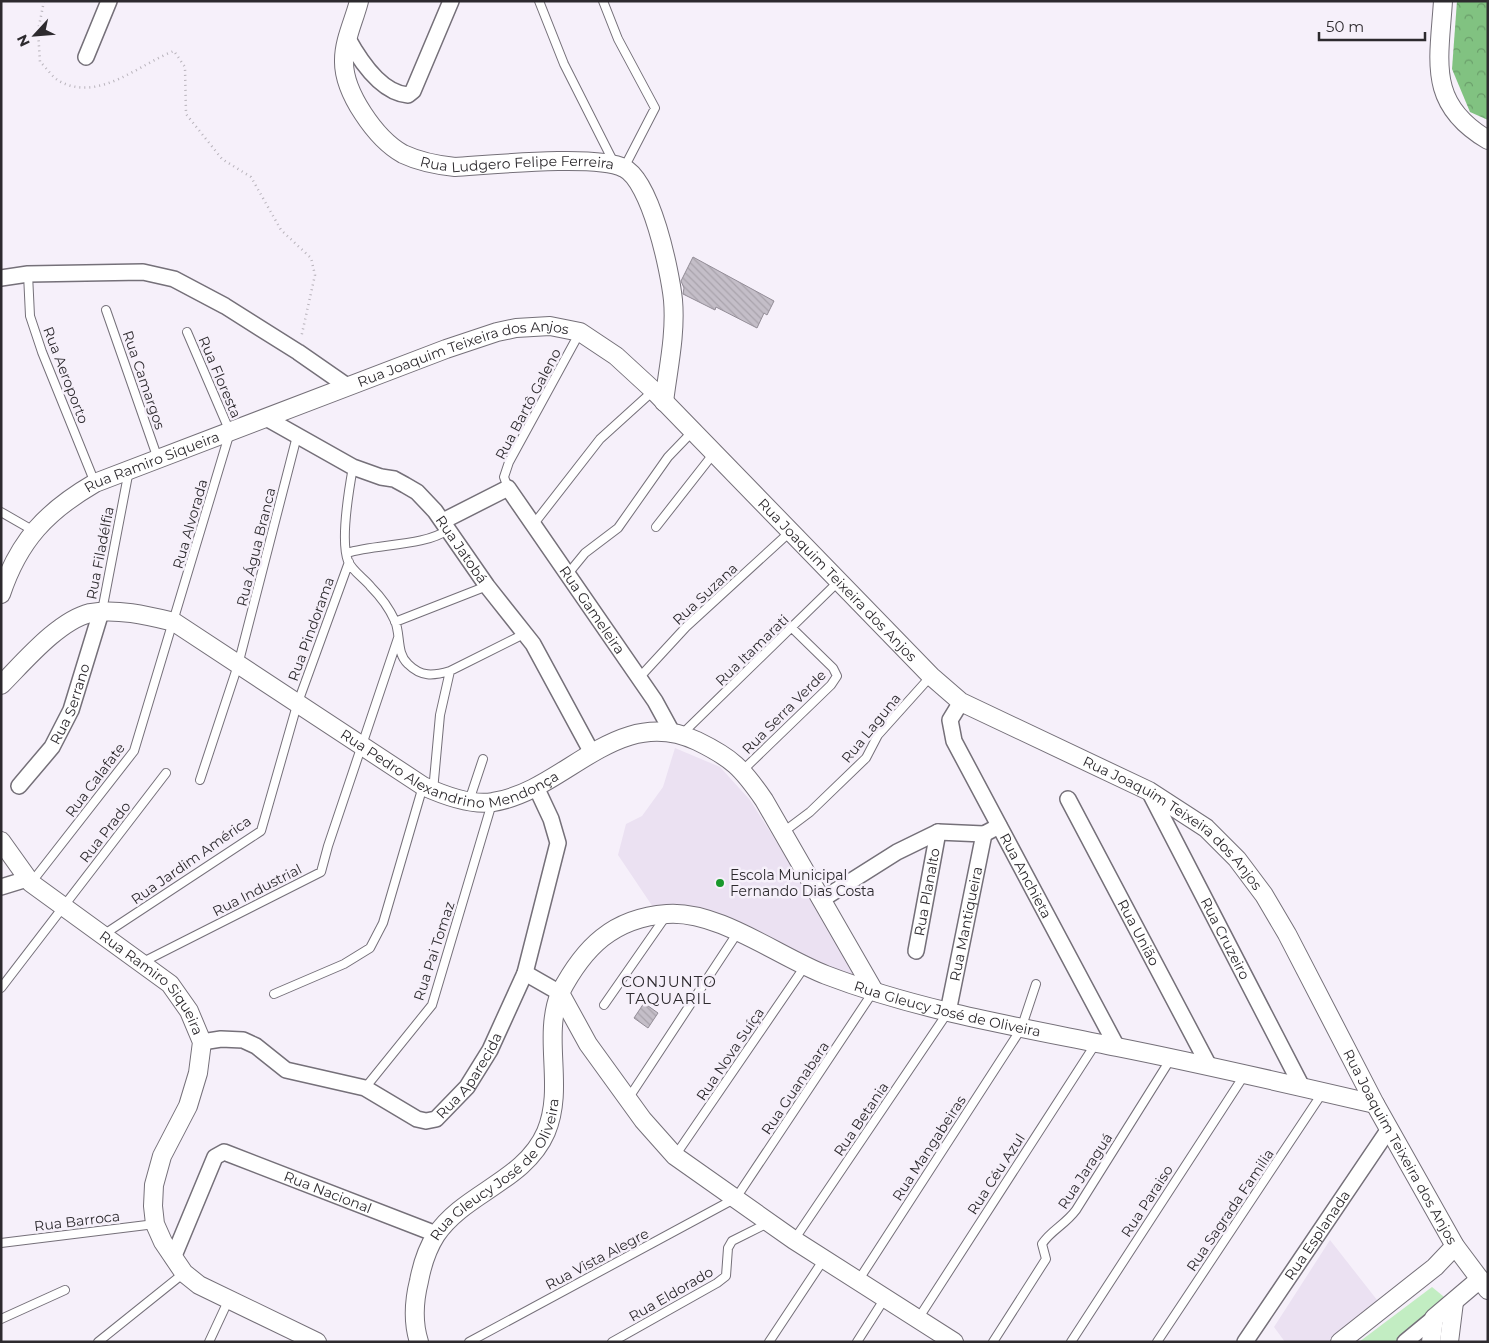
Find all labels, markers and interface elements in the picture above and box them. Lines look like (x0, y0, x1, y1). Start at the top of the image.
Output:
north arrow (10, 10, 60, 60)
scale bar (1319, 10, 1425, 42)
text: 50 m (1326, 17, 1364, 36)
text: N (13, 32, 34, 50)
street label: Rua Ludgero Felipe Ferreira (418, 152, 616, 176)
street label: Rua Joaquim Teixeira dos Anjos (355, 317, 571, 391)
street label: Rua Aeroporto (39, 324, 93, 426)
street label: Rua Camargos (119, 328, 169, 432)
street label: Rua Floresta (195, 333, 245, 421)
street label: Rua Bartô Galeno (491, 345, 565, 463)
street label: Rua Ramiro Siqueira (81, 427, 222, 496)
street label: Rua Alvorada (169, 477, 211, 571)
street label: Rua Água Branca (233, 486, 279, 608)
street label: Rua Joaquim Teixeira dos Anjos (754, 494, 921, 665)
street label: Rua Filadélfia (82, 505, 118, 601)
street label: Rua Jatobá (432, 512, 491, 587)
street label: Rua Suzana (669, 559, 741, 629)
street label: Rua Gameleira (555, 562, 629, 657)
street label: Rua Pindorama (284, 575, 338, 683)
street label: Rua Itamarati (712, 610, 792, 690)
street label: Rua Serrano (46, 661, 94, 747)
street label: Rua Serra Verde (738, 666, 830, 758)
street label: Rua Laguna (837, 689, 905, 767)
street label: Rua Pedro Alexandrino Mendonça (337, 725, 562, 812)
street label: Rua Calafate (61, 739, 129, 821)
street label: Rua Joaquim Teixeira dos Anjos (1080, 752, 1266, 894)
street label: Rua Prado (76, 798, 135, 866)
street label: Rua Jardim América (127, 812, 255, 908)
street label: Rua Anchieta (996, 830, 1056, 921)
street label: Rua Planalto (910, 846, 944, 937)
street label: Rua Industrial (209, 860, 305, 920)
street label: Rua Mantiqueira (945, 865, 986, 983)
place label: Escola Municipal Fernando Dias Costa (730, 866, 875, 900)
marker: Escola Municipal Fernando Dias Costa (714, 877, 726, 889)
street label: Rua Cruzeiro (1197, 894, 1254, 983)
street label: Rua União (1114, 896, 1164, 969)
street label: Rua Pai Tomaz (409, 899, 459, 1003)
street label: Rua Ramiro Siqueira (96, 927, 207, 1038)
district label: CONJUNTO TAQUARIL (621, 972, 717, 1008)
street label: Rua Gleucy José de Oliveira (852, 977, 1042, 1041)
street label: Rua Nova Suíça (692, 1004, 768, 1104)
street label: Rua Aparecida (432, 1030, 506, 1123)
street label: Rua Guanabara (757, 1038, 833, 1138)
street label: Rua Joaquim Teixeira dos Anjos (1339, 1046, 1461, 1248)
street label: Rua Betania (830, 1078, 892, 1160)
street label: Rua Mangabeiras (888, 1092, 970, 1204)
street label: Rua Gleucy José de Oliveira (426, 1098, 563, 1244)
street label: Rua Jaraguá (1054, 1129, 1116, 1213)
street label: Rua Céu Azul (963, 1130, 1029, 1218)
street label: Rua Sagrada Familia (1182, 1145, 1278, 1275)
street label: Rua Paraiso (1117, 1161, 1177, 1240)
street label: Rua Nacional (281, 1167, 374, 1217)
street label: Rua Esplanada (1280, 1187, 1354, 1284)
street label: Rua Barroca (33, 1207, 121, 1235)
street label: Rua Vista Alegre (542, 1224, 652, 1294)
street label: Rua Eldorado (626, 1262, 717, 1325)

